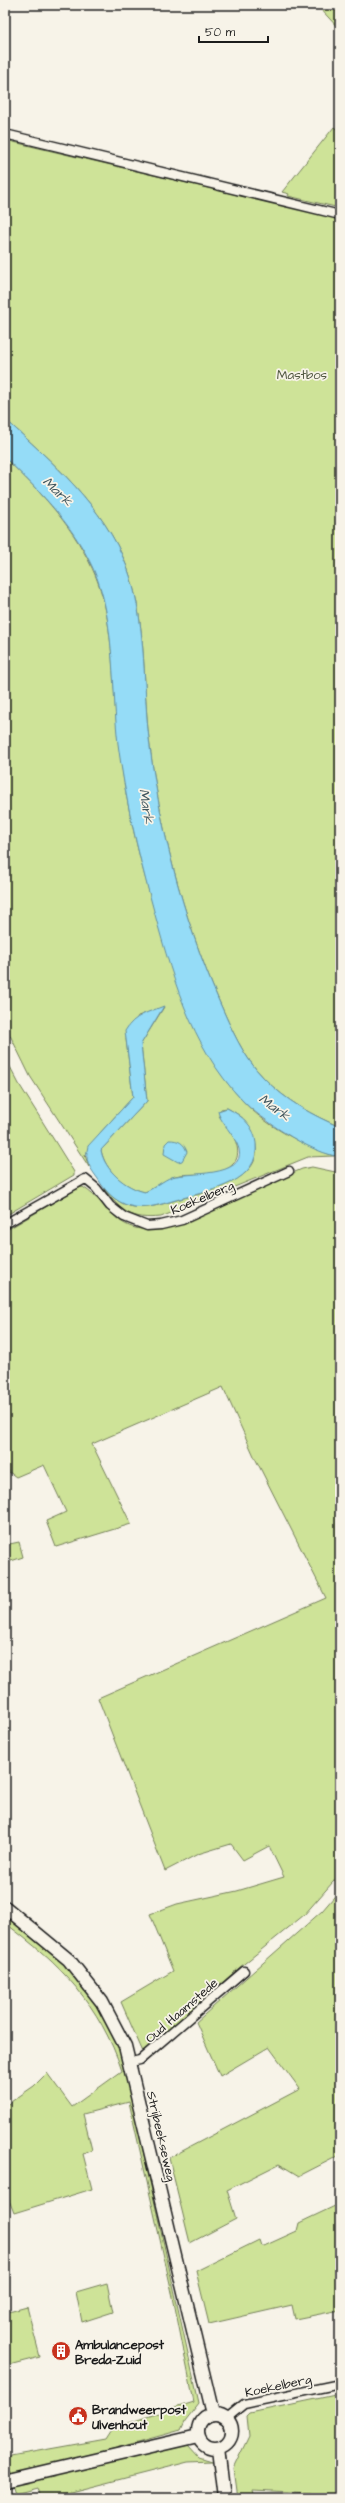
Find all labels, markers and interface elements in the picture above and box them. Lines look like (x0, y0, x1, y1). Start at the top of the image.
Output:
scale bar (199, 18, 268, 44)
text: 50 m (205, 24, 236, 41)
park label: Mastbos (277, 366, 328, 384)
water label: Mark (38, 472, 77, 511)
water label: Mark (133, 787, 159, 825)
water label: Mark (254, 1089, 295, 1127)
street label: Koekelberg (168, 1176, 238, 1220)
street label: Oud Haamstede (141, 1974, 222, 2047)
street label: Strijbeekseweg (141, 2089, 180, 2184)
place label: Ambulancepost Breda-Zuid (75, 2336, 165, 2369)
building icon: Ambulancepost Breda-Zuid (50, 2340, 72, 2362)
street label: Koekelberg (243, 2370, 314, 2403)
place label: Brandweerpost Ulvenhout (91, 2401, 187, 2434)
public building icon: Brandweerpost Ulvenhout (67, 2405, 89, 2427)

